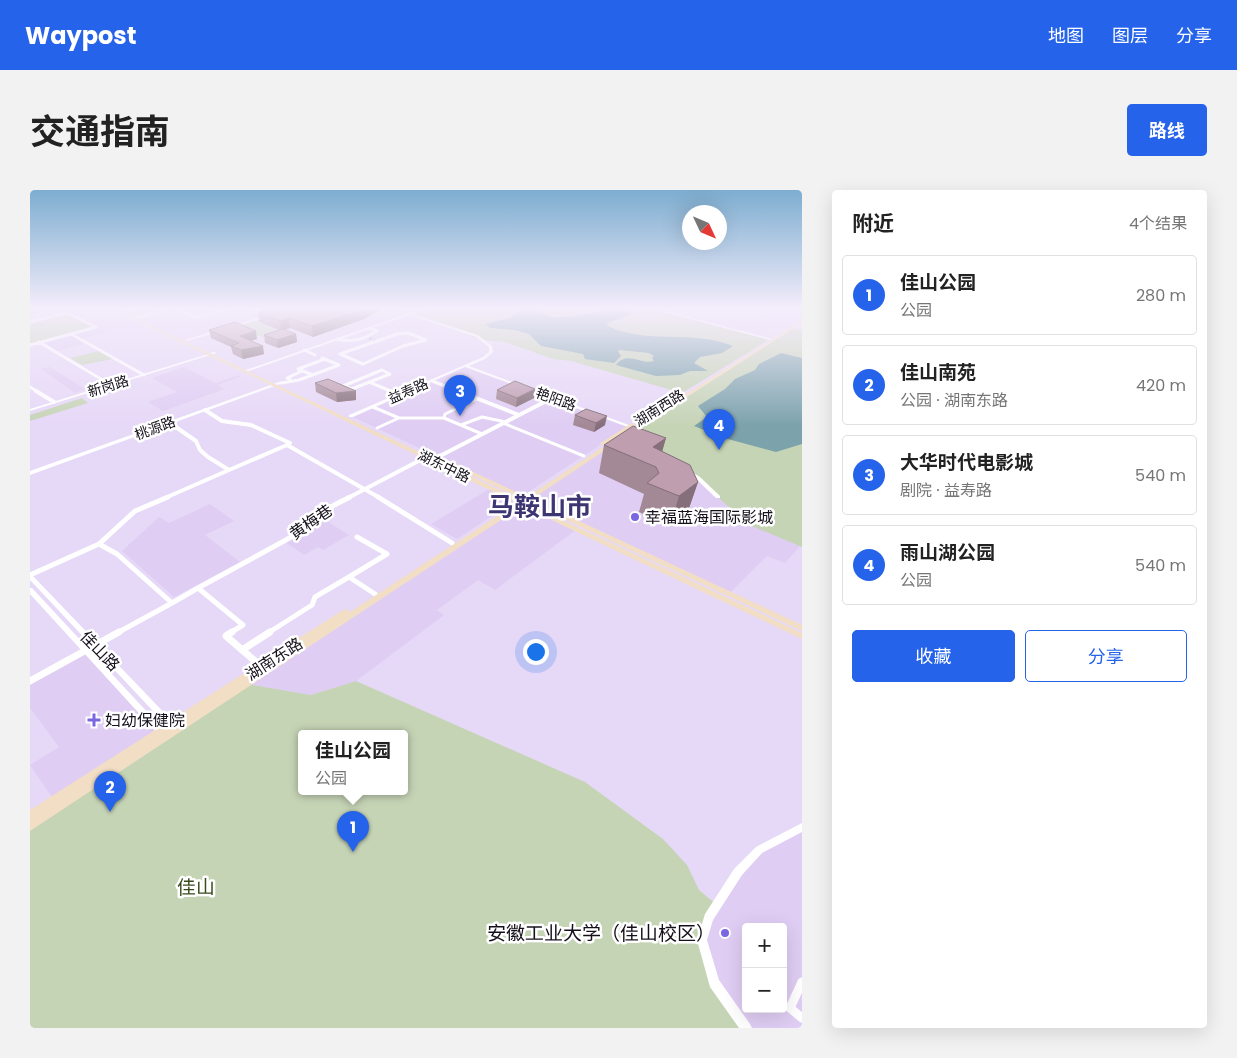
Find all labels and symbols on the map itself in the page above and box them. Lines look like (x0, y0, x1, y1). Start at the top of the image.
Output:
north arrow (682, 205, 727, 250)
street label: 新岗路 (85, 370, 131, 402)
street label: 益寿路 (385, 373, 431, 409)
pin: 3 (444, 375, 476, 416)
street label: 艳阳路 (533, 382, 579, 416)
street label: 湖南西路 (630, 385, 688, 431)
pin: 4 (703, 409, 735, 450)
street label: 桃源路 (132, 411, 178, 445)
street label: 湖东中路 (414, 445, 474, 487)
district label: 马鞍山市 (488, 489, 592, 525)
street label: 黄梅巷 (285, 499, 337, 545)
place label: 幸福蓝海国际影城 (645, 506, 773, 529)
marker: 幸福蓝海国际影城 (629, 511, 641, 523)
street label: 佳山路 (75, 626, 125, 676)
street label: 湖南东路 (241, 632, 307, 686)
your location (523, 639, 549, 665)
place label: 妇幼保健院 (105, 709, 185, 732)
marker: 妇幼保健院 (87, 713, 101, 727)
pin: 2 (94, 771, 126, 812)
pin: 1 (337, 811, 369, 852)
park label: 佳山 (177, 874, 215, 901)
place label: 安徽工业大学（佳山校区） (487, 920, 715, 947)
marker: 安徽工业大学（佳山校区） (719, 927, 731, 939)

